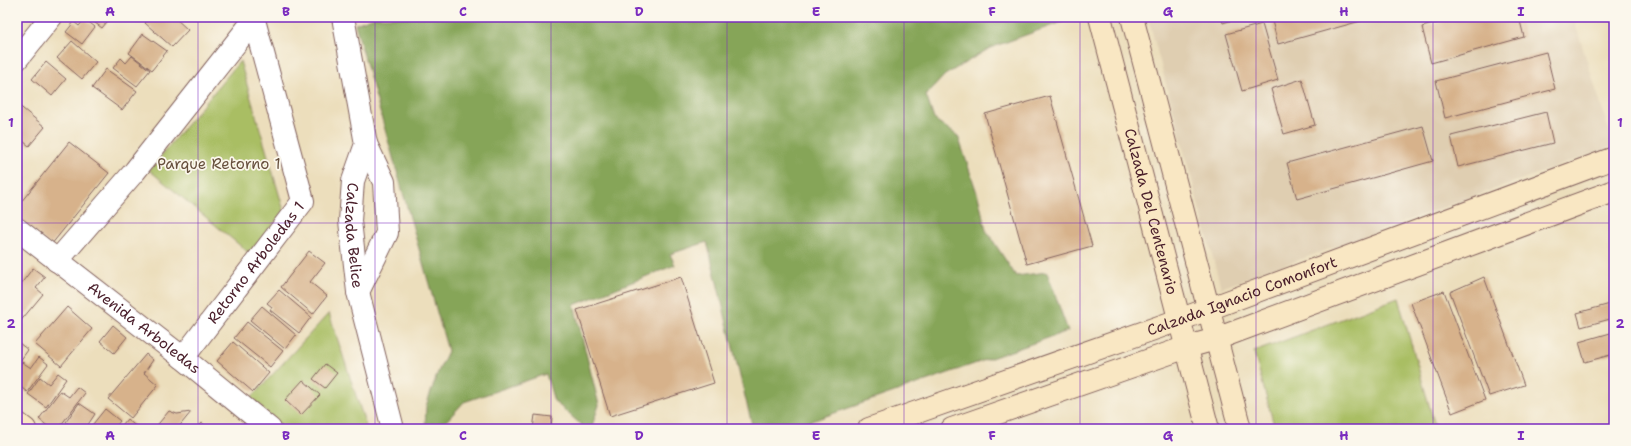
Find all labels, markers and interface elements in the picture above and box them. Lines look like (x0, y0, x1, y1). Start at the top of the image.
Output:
text: A (105, 3, 115, 20)
text: B (282, 3, 290, 20)
text: C (459, 3, 467, 20)
text: D (634, 3, 644, 20)
text: E (812, 3, 821, 20)
text: F (988, 3, 996, 20)
text: G (1163, 3, 1174, 20)
text: H (1339, 3, 1349, 20)
text: I (1517, 3, 1525, 20)
text: 1 (8, 114, 14, 131)
text: 1 (1617, 114, 1623, 131)
street label: Calzada Del Centenario (1120, 126, 1182, 297)
park label: Parque Retorno 1 (157, 154, 281, 174)
street label: Calzada Belice (340, 182, 368, 289)
street label: Retorno Arboledas 1 (203, 197, 309, 328)
street label: Calzada Ignacio Comonfort (1144, 252, 1340, 340)
street label: Avenida Arboledas (83, 277, 205, 378)
text: 2 (6, 315, 16, 332)
text: 2 (1615, 315, 1625, 332)
text: A (105, 427, 115, 444)
text: B (282, 427, 290, 444)
text: C (459, 427, 467, 444)
text: D (634, 427, 644, 444)
text: E (812, 427, 821, 444)
text: F (988, 427, 996, 444)
text: G (1163, 427, 1174, 444)
text: H (1339, 427, 1349, 444)
text: I (1517, 427, 1525, 444)

